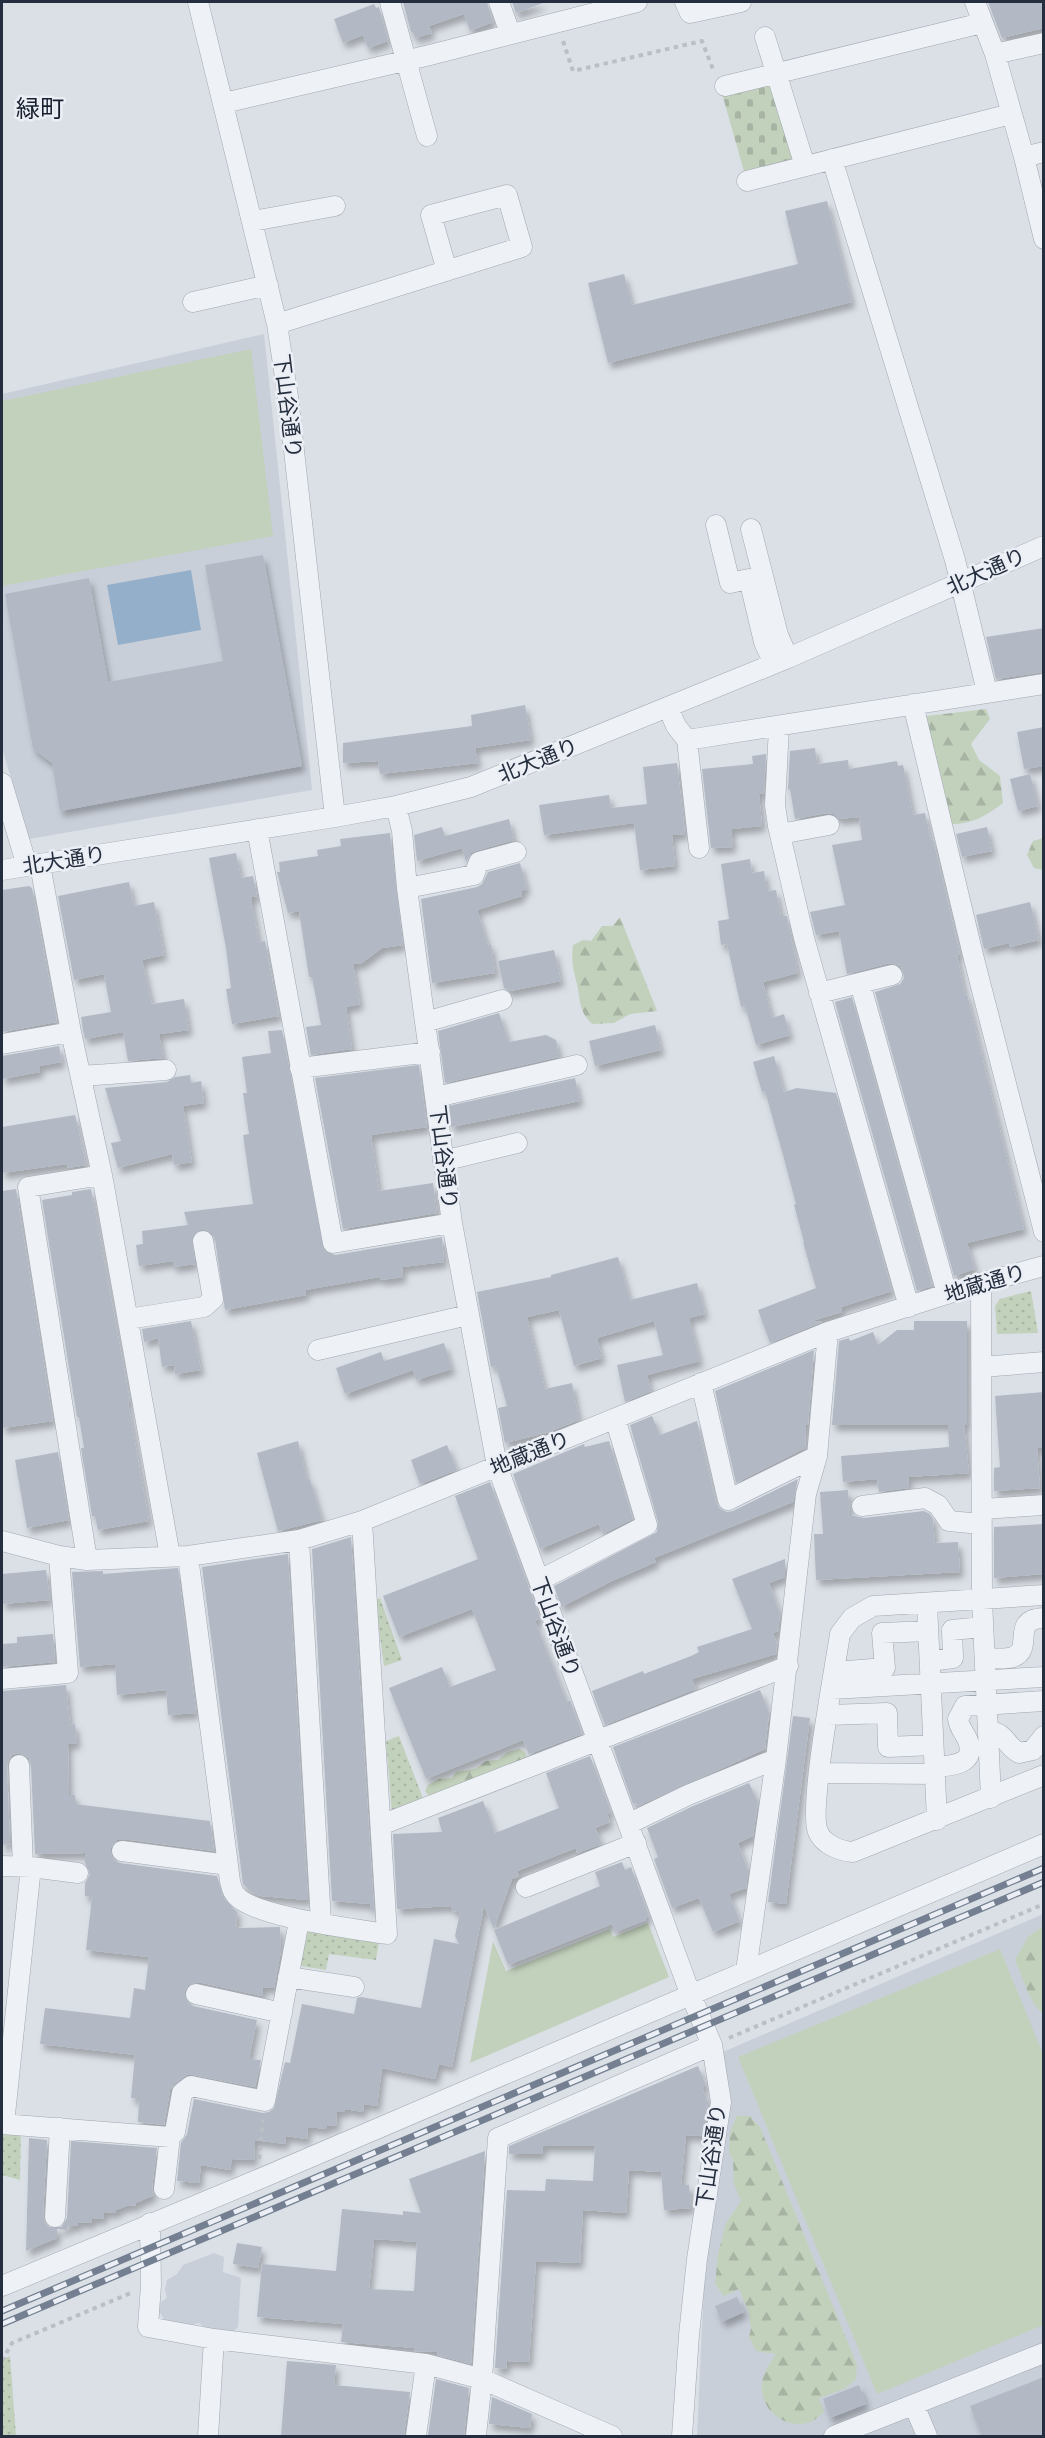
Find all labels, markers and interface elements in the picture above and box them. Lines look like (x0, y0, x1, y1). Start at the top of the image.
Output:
district label: 緑町 (16, 93, 64, 124)
street label: 下山谷通り (268, 352, 308, 460)
street label: 北大通り (942, 542, 1030, 600)
street label: 北大通り (494, 732, 582, 788)
street label: 北大通り (20, 840, 108, 880)
street label: 下山谷通り (424, 1103, 464, 1211)
street label: 地蔵通り (941, 1258, 1029, 1308)
street label: 地蔵通り (486, 1425, 574, 1481)
street label: 下山谷通り (525, 1573, 587, 1681)
street label: 下山谷通り (690, 2102, 732, 2210)

